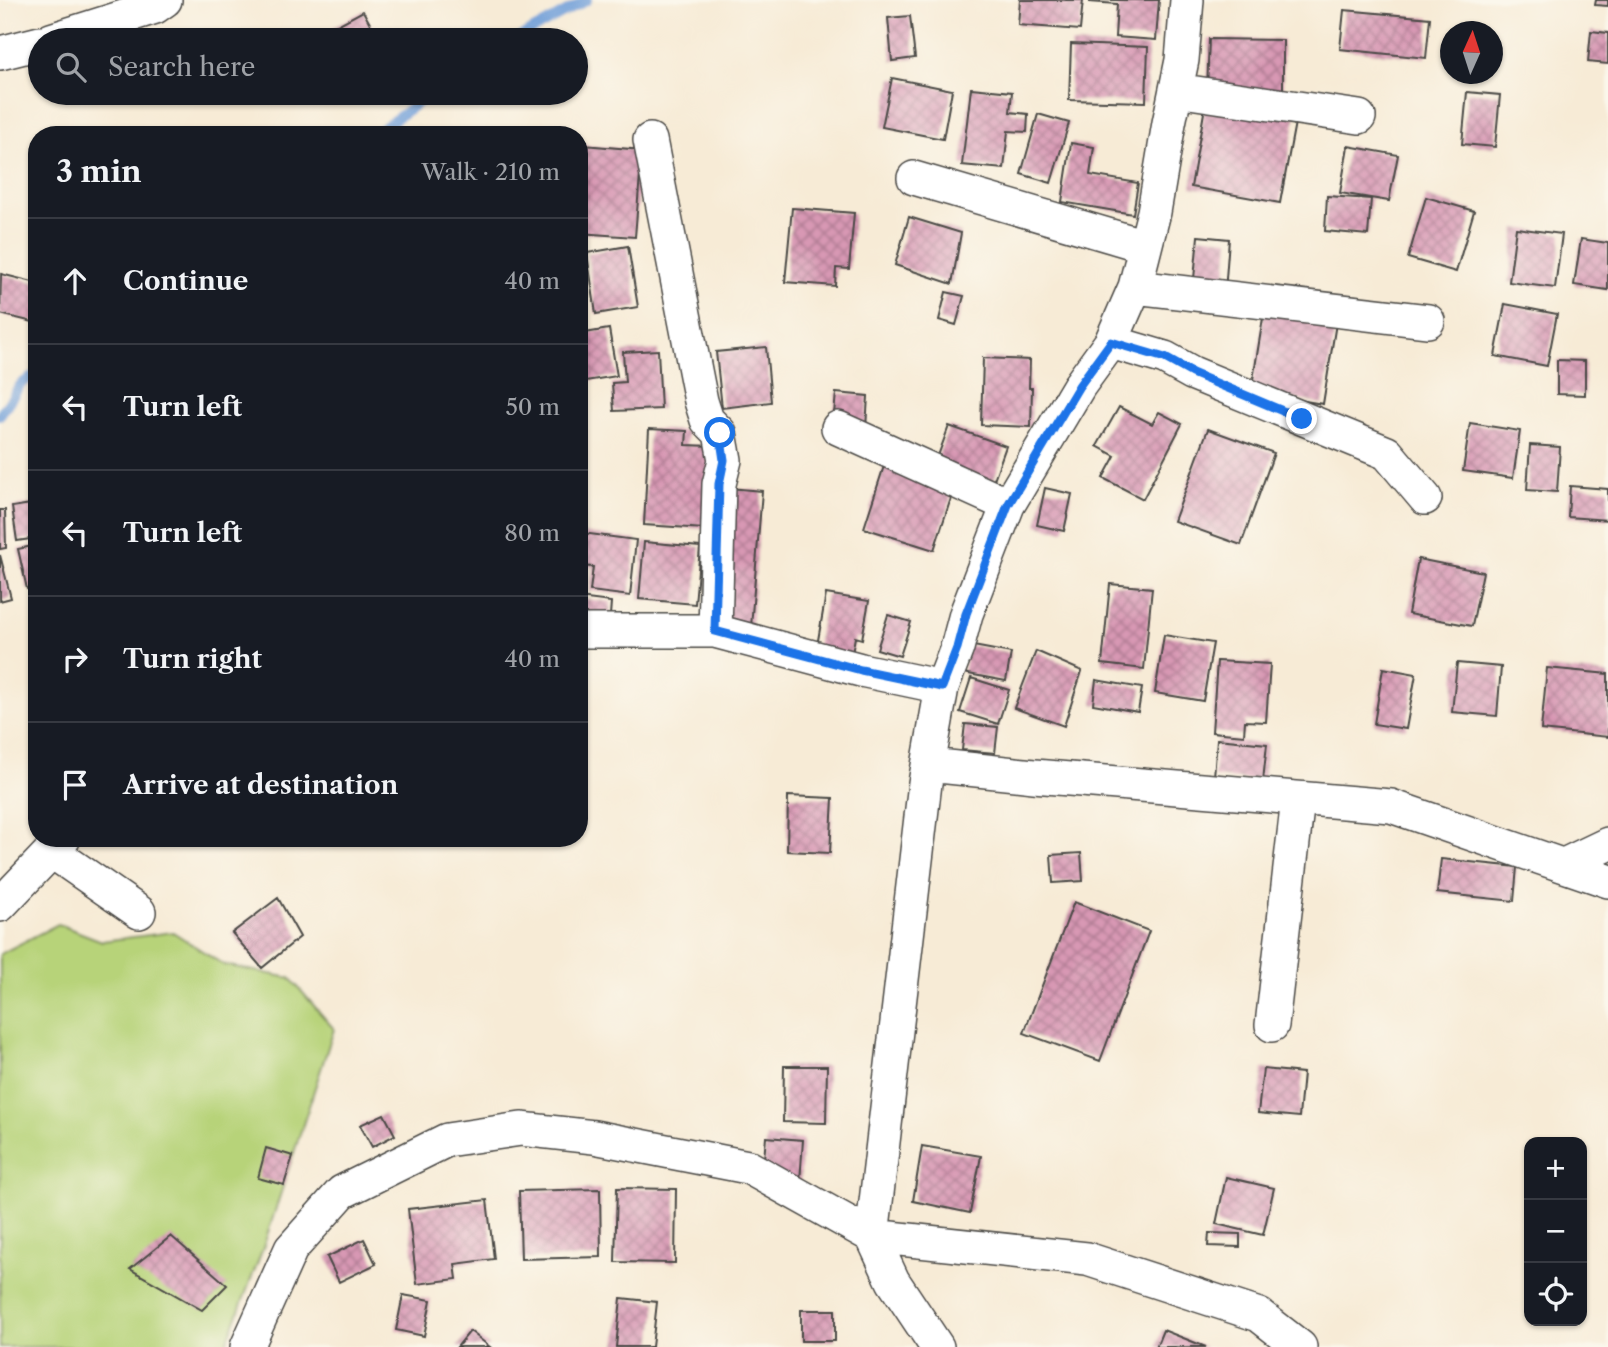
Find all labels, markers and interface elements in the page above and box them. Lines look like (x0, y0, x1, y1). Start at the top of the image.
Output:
north arrow (1440, 21, 1503, 84)
search box (28, 28, 588, 105)
icon: search (52, 48, 90, 86)
text: Search here (108, 51, 255, 83)
text: 3 min (56, 153, 142, 190)
text: Walk · 210 m (421, 158, 560, 186)
icon: ahead (56, 262, 94, 300)
text: Continue (123, 265, 248, 297)
text: 40 m (505, 267, 560, 295)
icon: left (56, 388, 94, 426)
text: Turn left (123, 391, 242, 423)
text: 50 m (505, 393, 560, 421)
route end (1286, 403, 1317, 434)
route start (704, 417, 735, 448)
icon: left (56, 514, 94, 552)
text: Turn left (123, 517, 242, 549)
text: 80 m (504, 519, 560, 547)
icon: right (56, 640, 94, 678)
text: Turn right (123, 643, 262, 675)
text: 40 m (505, 645, 560, 673)
icon: arrive (56, 766, 94, 804)
text: Arrive at destination (123, 769, 398, 801)
map controls (1524, 1137, 1587, 1326)
button: + (1524, 1137, 1587, 1200)
button: − (1524, 1200, 1587, 1263)
button: locate (1524, 1263, 1587, 1326)

